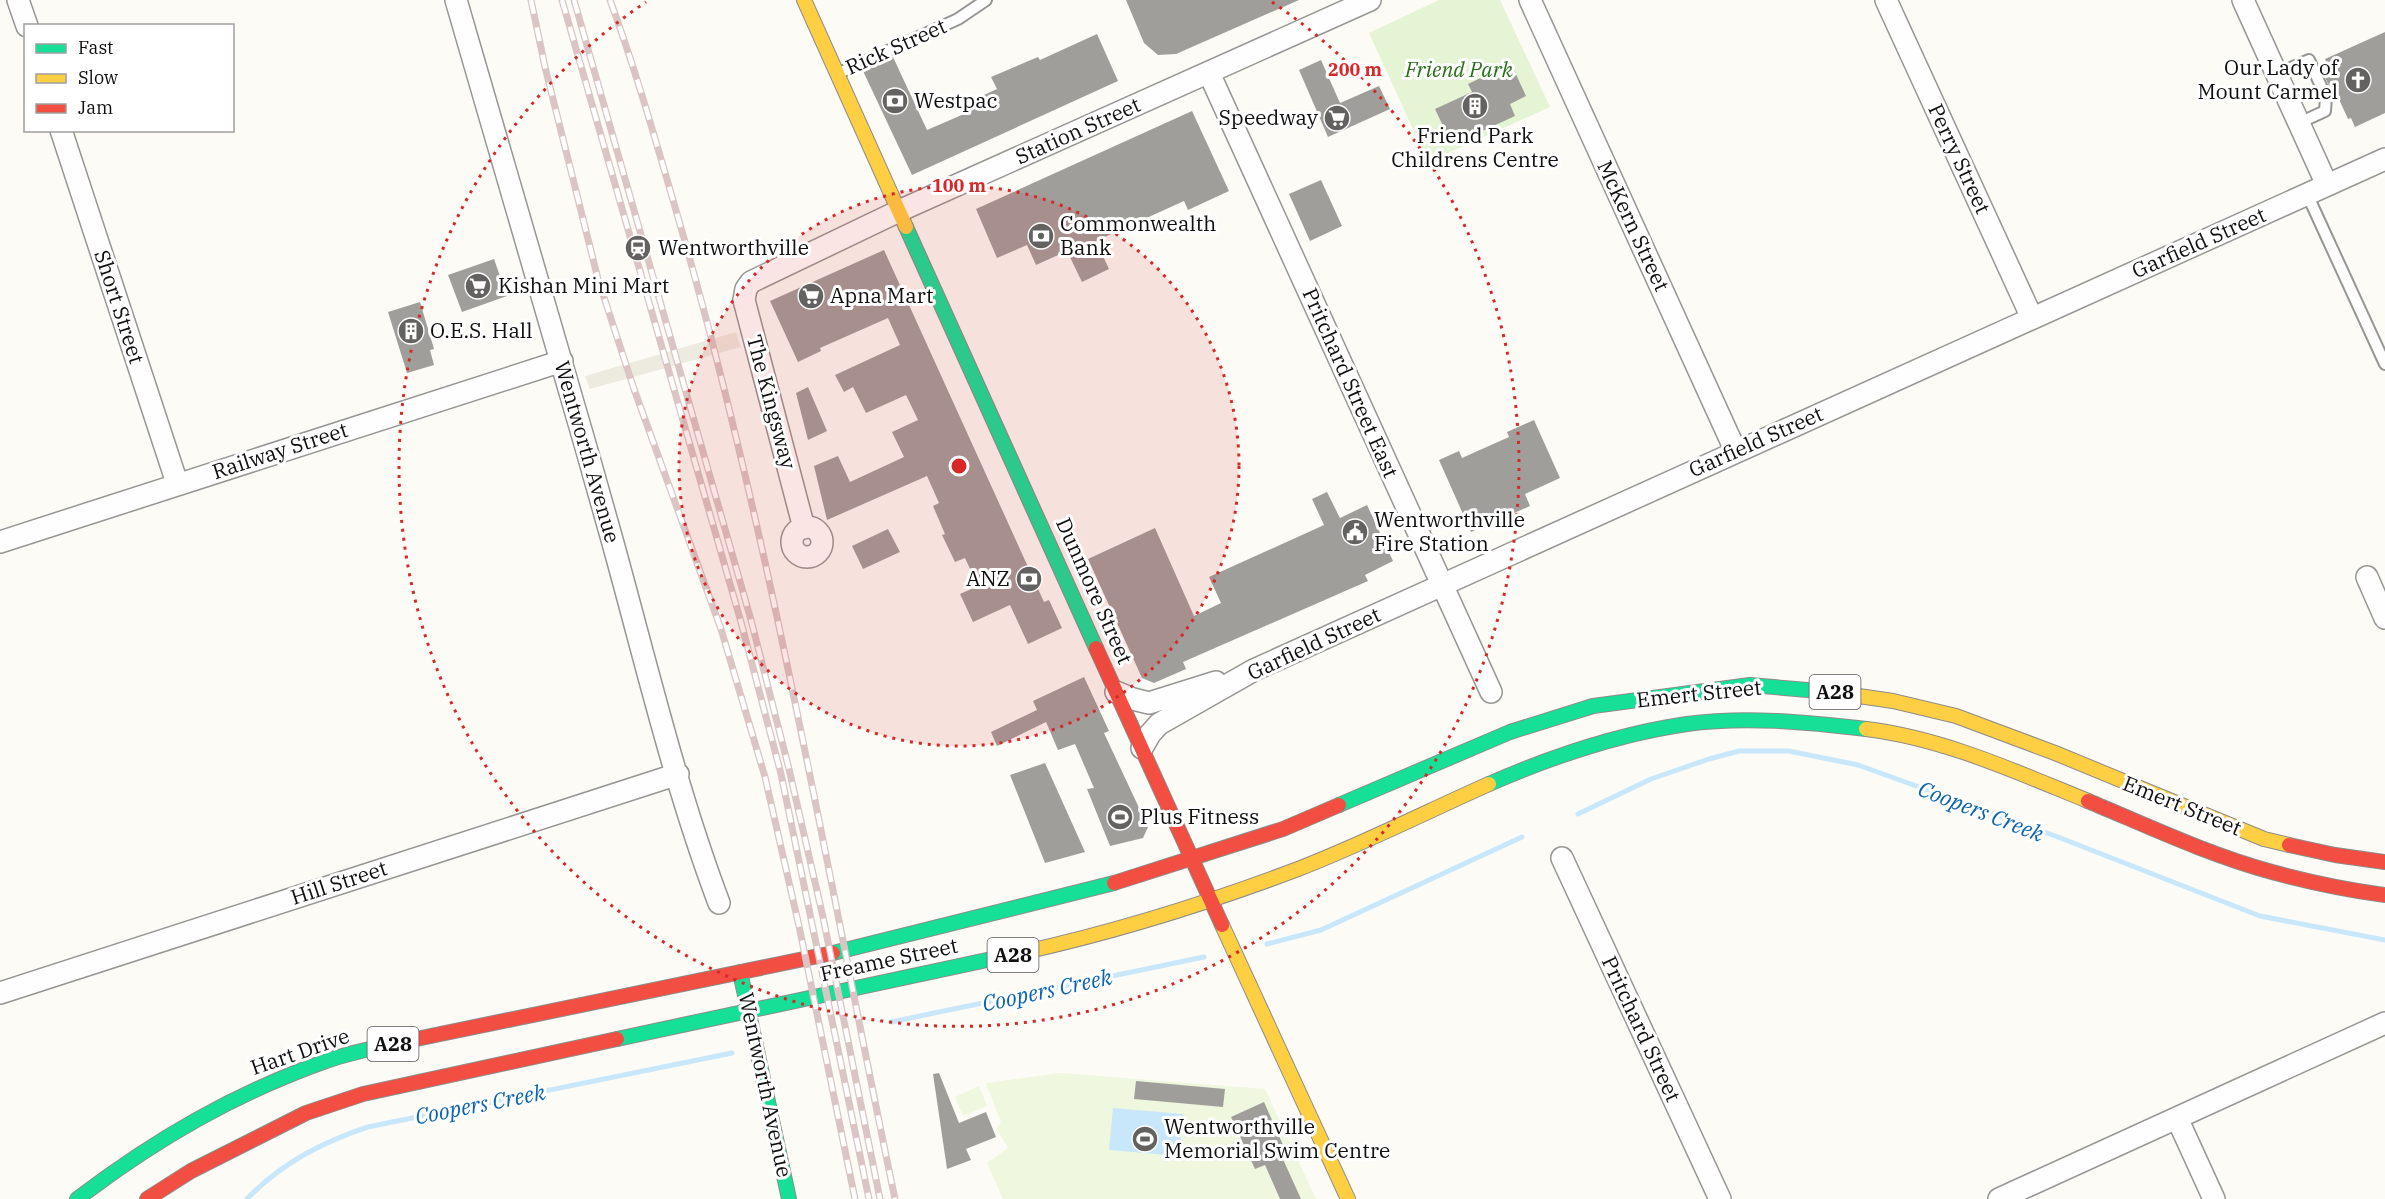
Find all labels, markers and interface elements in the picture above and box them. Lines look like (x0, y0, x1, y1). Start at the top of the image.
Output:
street label: Rick Street (841, 11, 950, 81)
legend (24, 24, 234, 132)
text: Fast (78, 36, 113, 59)
place label: Our Lady of Mount Carmel (2197, 53, 2340, 105)
park label: Friend Park (1404, 55, 1514, 83)
text: 200 m (1328, 58, 1383, 81)
church icon: Our Lady of Mount Carmel (2343, 65, 2373, 95)
text: Slow (78, 66, 118, 89)
bank icon: Westpac (880, 86, 910, 116)
place label: Westpac (914, 86, 998, 114)
street label: Station Street (1011, 90, 1145, 170)
building icon: Friend Park Childrens Centre (1460, 91, 1490, 121)
text: Jam (78, 96, 113, 119)
street label: Perry Street (1922, 99, 1998, 218)
place label: Speedway (1219, 103, 1319, 131)
supermarket icon: Speedway (1322, 103, 1352, 133)
place label: Friend Park Childrens Centre (1391, 121, 1559, 173)
street label: McKern Street (1591, 156, 1676, 296)
text: 100 m (932, 174, 987, 197)
street label: Garfield Street (2127, 200, 2270, 284)
place label: Commonwealth Bank (1060, 209, 1216, 261)
bank icon: Commonwealth Bank (1026, 221, 1056, 251)
station icon: Wentworthville (623, 233, 653, 263)
place label: Wentworthville (658, 233, 809, 261)
street label: Short Street (88, 246, 152, 367)
supermarket icon: Kishan Mini Mart (463, 271, 493, 301)
place label: Kishan Mini Mart (498, 271, 669, 299)
supermarket icon: Apna Mart (796, 281, 826, 311)
place label: Apna Mart (830, 281, 934, 309)
street label: Pritchard Street East (1296, 283, 1405, 482)
building icon: O.E.S. Hall (396, 316, 426, 346)
place label: O.E.S. Hall (430, 316, 532, 344)
street label: The Kingsway (741, 331, 804, 473)
street label: Wentworth Avenue (549, 357, 627, 546)
street label: Garfield Street (1684, 399, 1827, 483)
street label: Railway Street (208, 415, 351, 485)
centre of rings (949, 456, 969, 476)
place label: Wentworthville Fire Station (1374, 505, 1525, 557)
street label: Dunmore Street (1050, 513, 1140, 668)
public building icon: Wentworthville Fire Station (1340, 517, 1370, 547)
place label: ANZ (966, 564, 1010, 592)
bank icon: ANZ (1014, 564, 1044, 594)
street label: Garfield Street (1242, 600, 1385, 686)
street label: Emert Street (1635, 673, 1763, 713)
road number: A28 (1810, 675, 1860, 709)
street label: Emert Street (2119, 769, 2246, 842)
water label: Coopers Creek (1914, 773, 2048, 848)
sports icon: Plus Fitness (1105, 802, 1135, 832)
place label: Plus Fitness (1140, 802, 1259, 830)
street label: Hill Street (287, 853, 390, 911)
street label: Freame Street (817, 931, 960, 987)
road number: A28 (988, 938, 1038, 972)
street label: Pritchard Street (1596, 951, 1688, 1106)
water label: Coopers Creek (979, 962, 1115, 1017)
street label: Wentworth Avenue (733, 990, 799, 1180)
street label: Hart Drive (247, 1021, 353, 1081)
road number: A28 (368, 1027, 418, 1061)
water label: Coopers Creek (412, 1077, 548, 1130)
place label: Wentworthville Memorial Swim Centre (1164, 1112, 1390, 1164)
sports icon: Wentworthville Memorial Swim Centre (1130, 1124, 1160, 1154)

